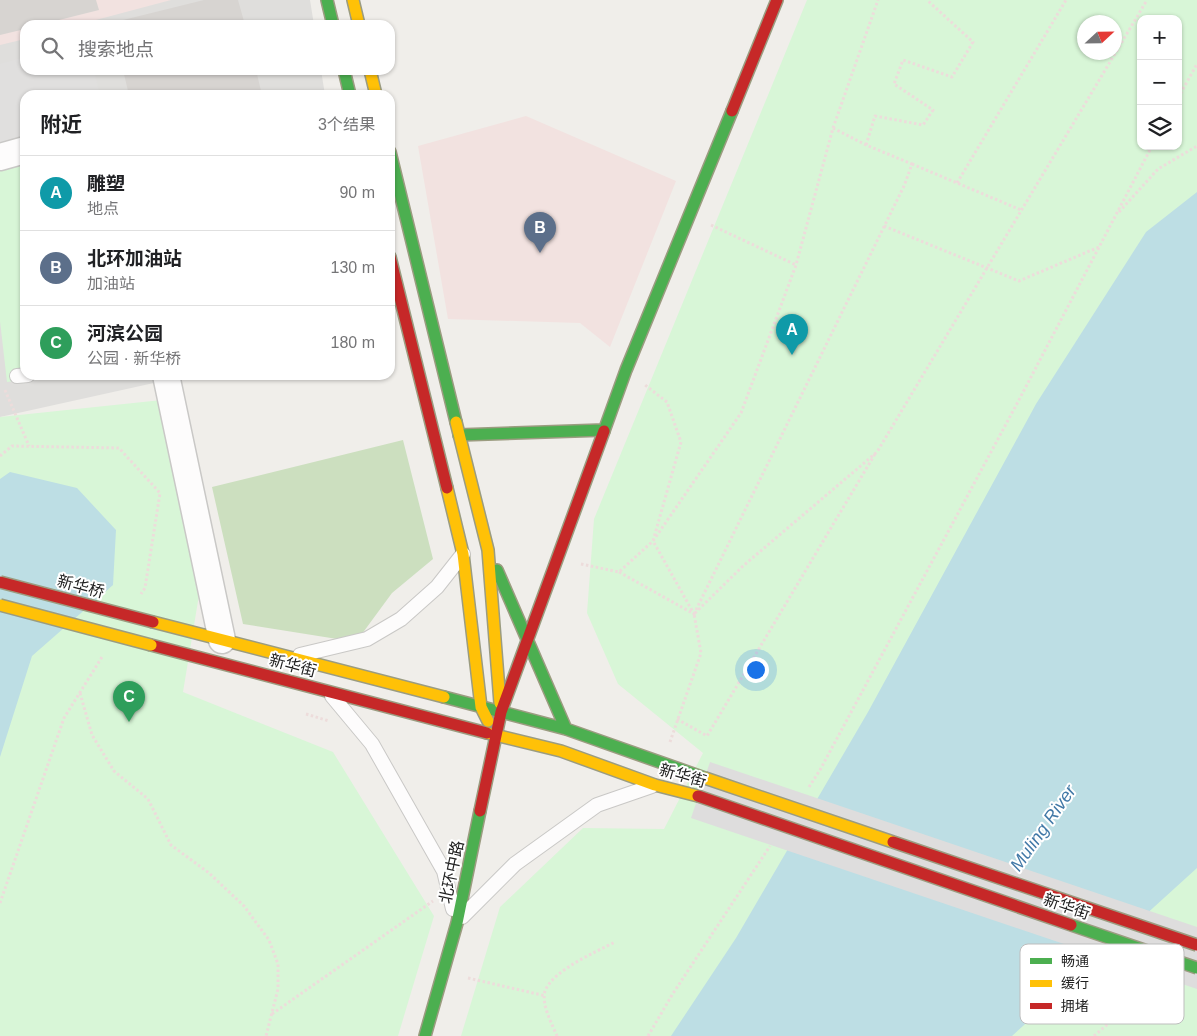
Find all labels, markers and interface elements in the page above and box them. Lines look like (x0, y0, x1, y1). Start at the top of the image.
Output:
north arrow (1077, 15, 1122, 60)
map controls (1137, 15, 1182, 150)
button: + (1137, 15, 1182, 60)
search box (20, 20, 395, 75)
icon: search (38, 34, 66, 62)
text: 搜索地点 (78, 39, 154, 60)
button: − (1137, 60, 1182, 105)
button: layers (1137, 105, 1182, 150)
text: 附近 (40, 113, 82, 136)
text: 3个结果 (318, 116, 375, 133)
text: 雕塑 (87, 173, 125, 194)
text: A (50, 184, 62, 201)
text: 90 m (339, 184, 375, 201)
text: 地点 (87, 200, 119, 217)
pin: B (524, 212, 556, 253)
text: 北环加油站 (87, 248, 182, 269)
text: B (50, 259, 62, 276)
text: 130 m (331, 259, 375, 276)
text: 加油站 (87, 275, 135, 292)
pin: A (776, 314, 808, 355)
text: 河滨公园 (87, 323, 163, 344)
text: C (50, 334, 62, 351)
text: 180 m (331, 334, 375, 351)
text: 公园 · 新华桥 (87, 350, 181, 367)
street label: 新华桥 (55, 572, 106, 601)
street label: 新华街 (267, 651, 318, 680)
your location (743, 657, 769, 683)
pin: C (113, 681, 145, 722)
street label: 新华街 (657, 761, 708, 790)
water label: Muling River (1006, 780, 1080, 875)
street label: 北环中路 (437, 839, 466, 905)
street label: 新华街 (1041, 891, 1092, 922)
legend (1020, 944, 1184, 1024)
text: 畅通 (1061, 953, 1089, 969)
text: 缓行 (1061, 975, 1089, 991)
text: 拥堵 (1061, 998, 1089, 1014)

